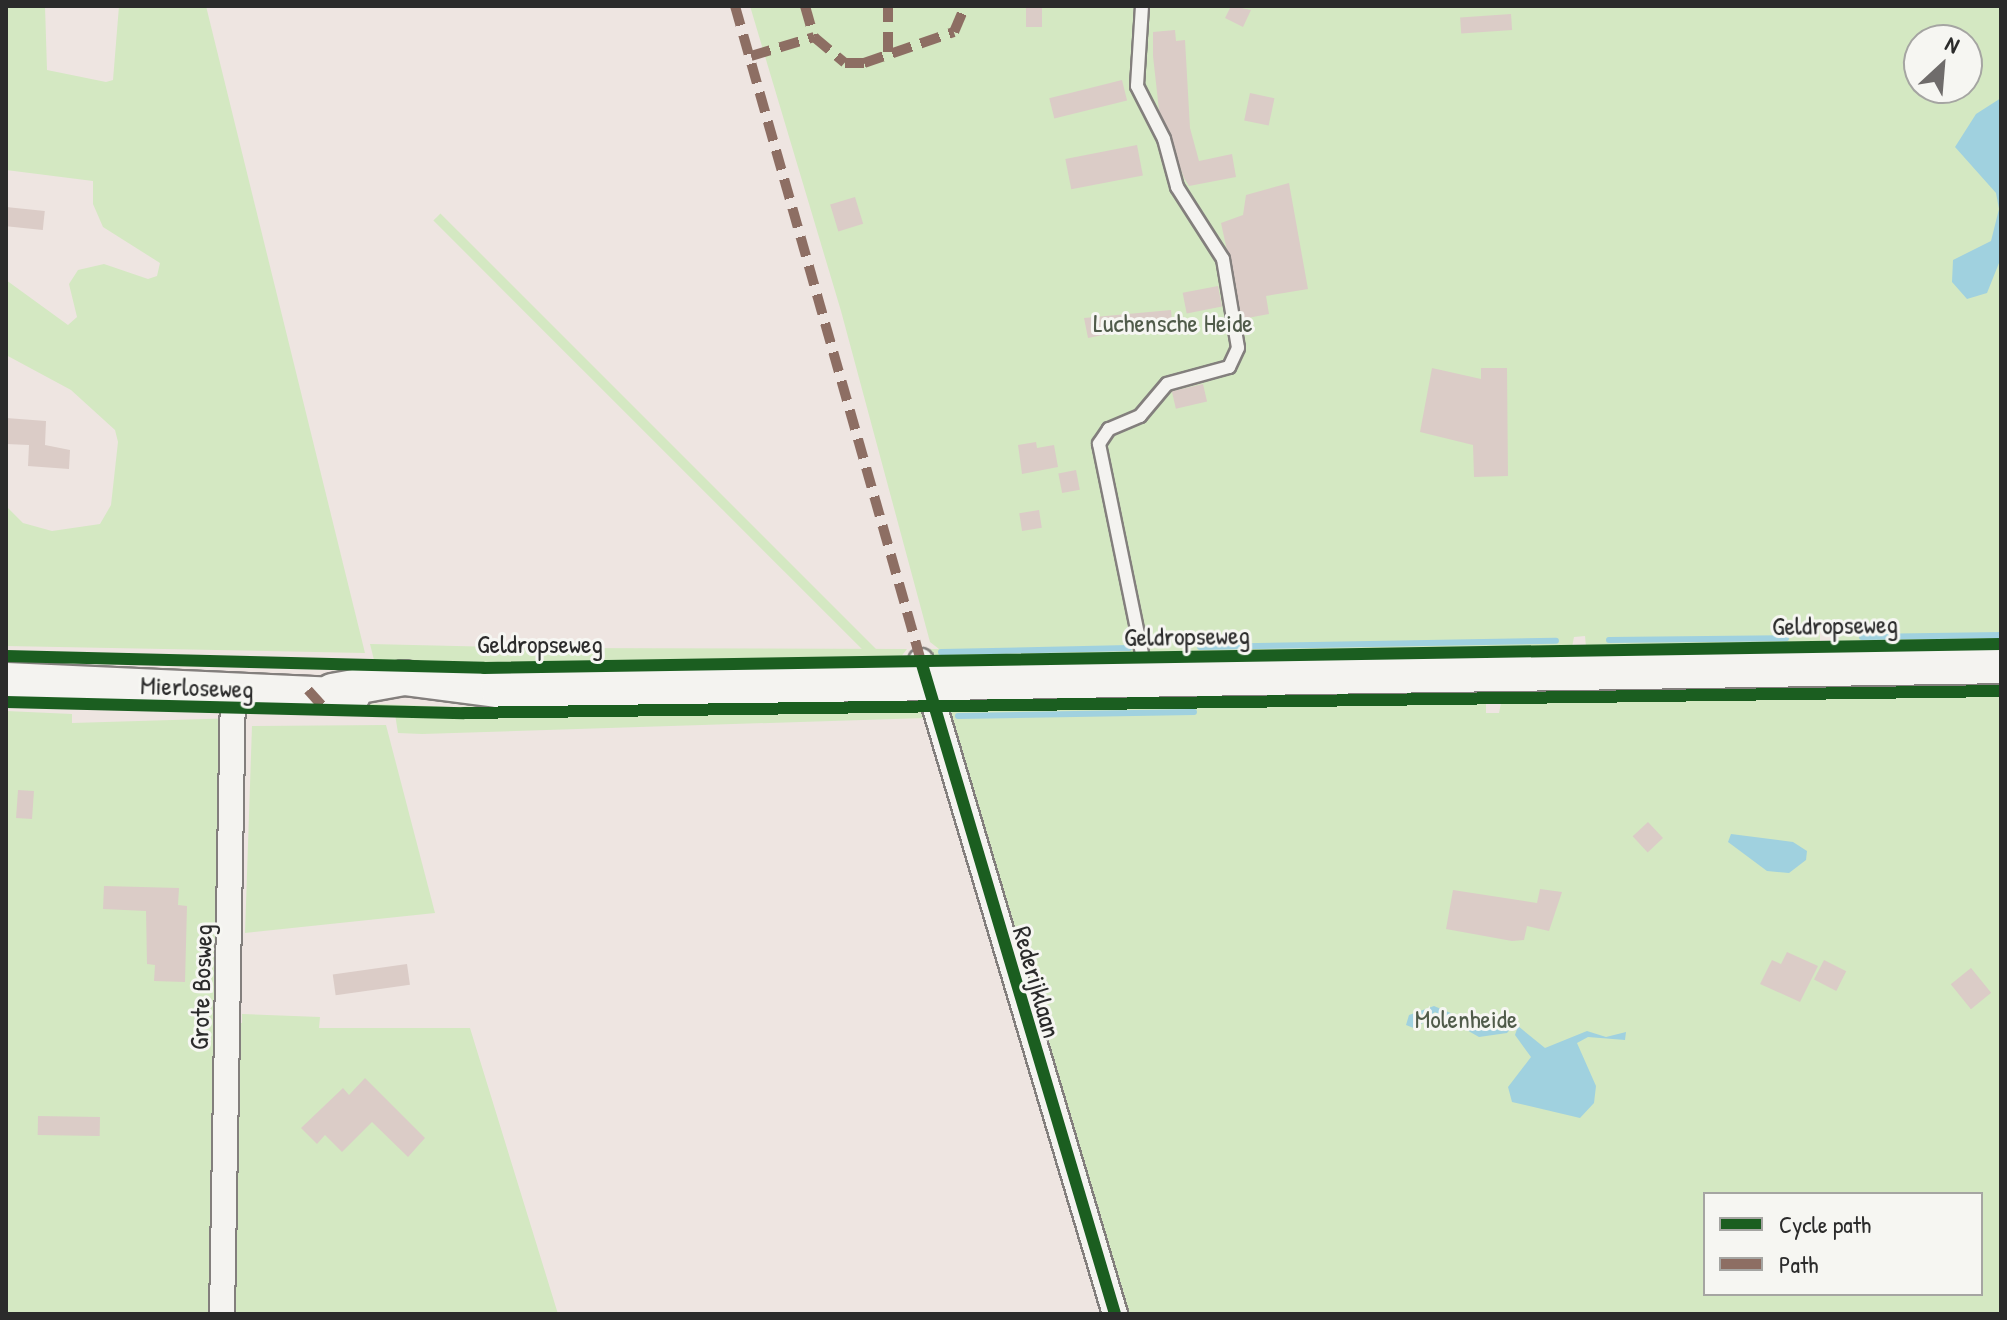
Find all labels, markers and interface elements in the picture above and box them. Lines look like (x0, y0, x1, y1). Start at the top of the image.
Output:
north arrow (1903, 24, 1983, 104)
text: N (1941, 28, 1964, 60)
park label: Luchensche Heide (1093, 307, 1253, 339)
street label: Geldropseweg (1772, 608, 1898, 642)
street label: Geldropseweg (1124, 619, 1250, 653)
street label: Geldropseweg (477, 628, 603, 660)
street label: Mierloseweg (140, 669, 254, 705)
street label: Rederijklaan (1006, 923, 1068, 1041)
street label: Grote Bosweg (183, 924, 219, 1050)
park label: Molenheide (1415, 1003, 1517, 1035)
legend (1703, 1192, 1983, 1296)
text: Cycle path (1779, 1208, 1871, 1240)
text: Path (1779, 1248, 1818, 1280)

